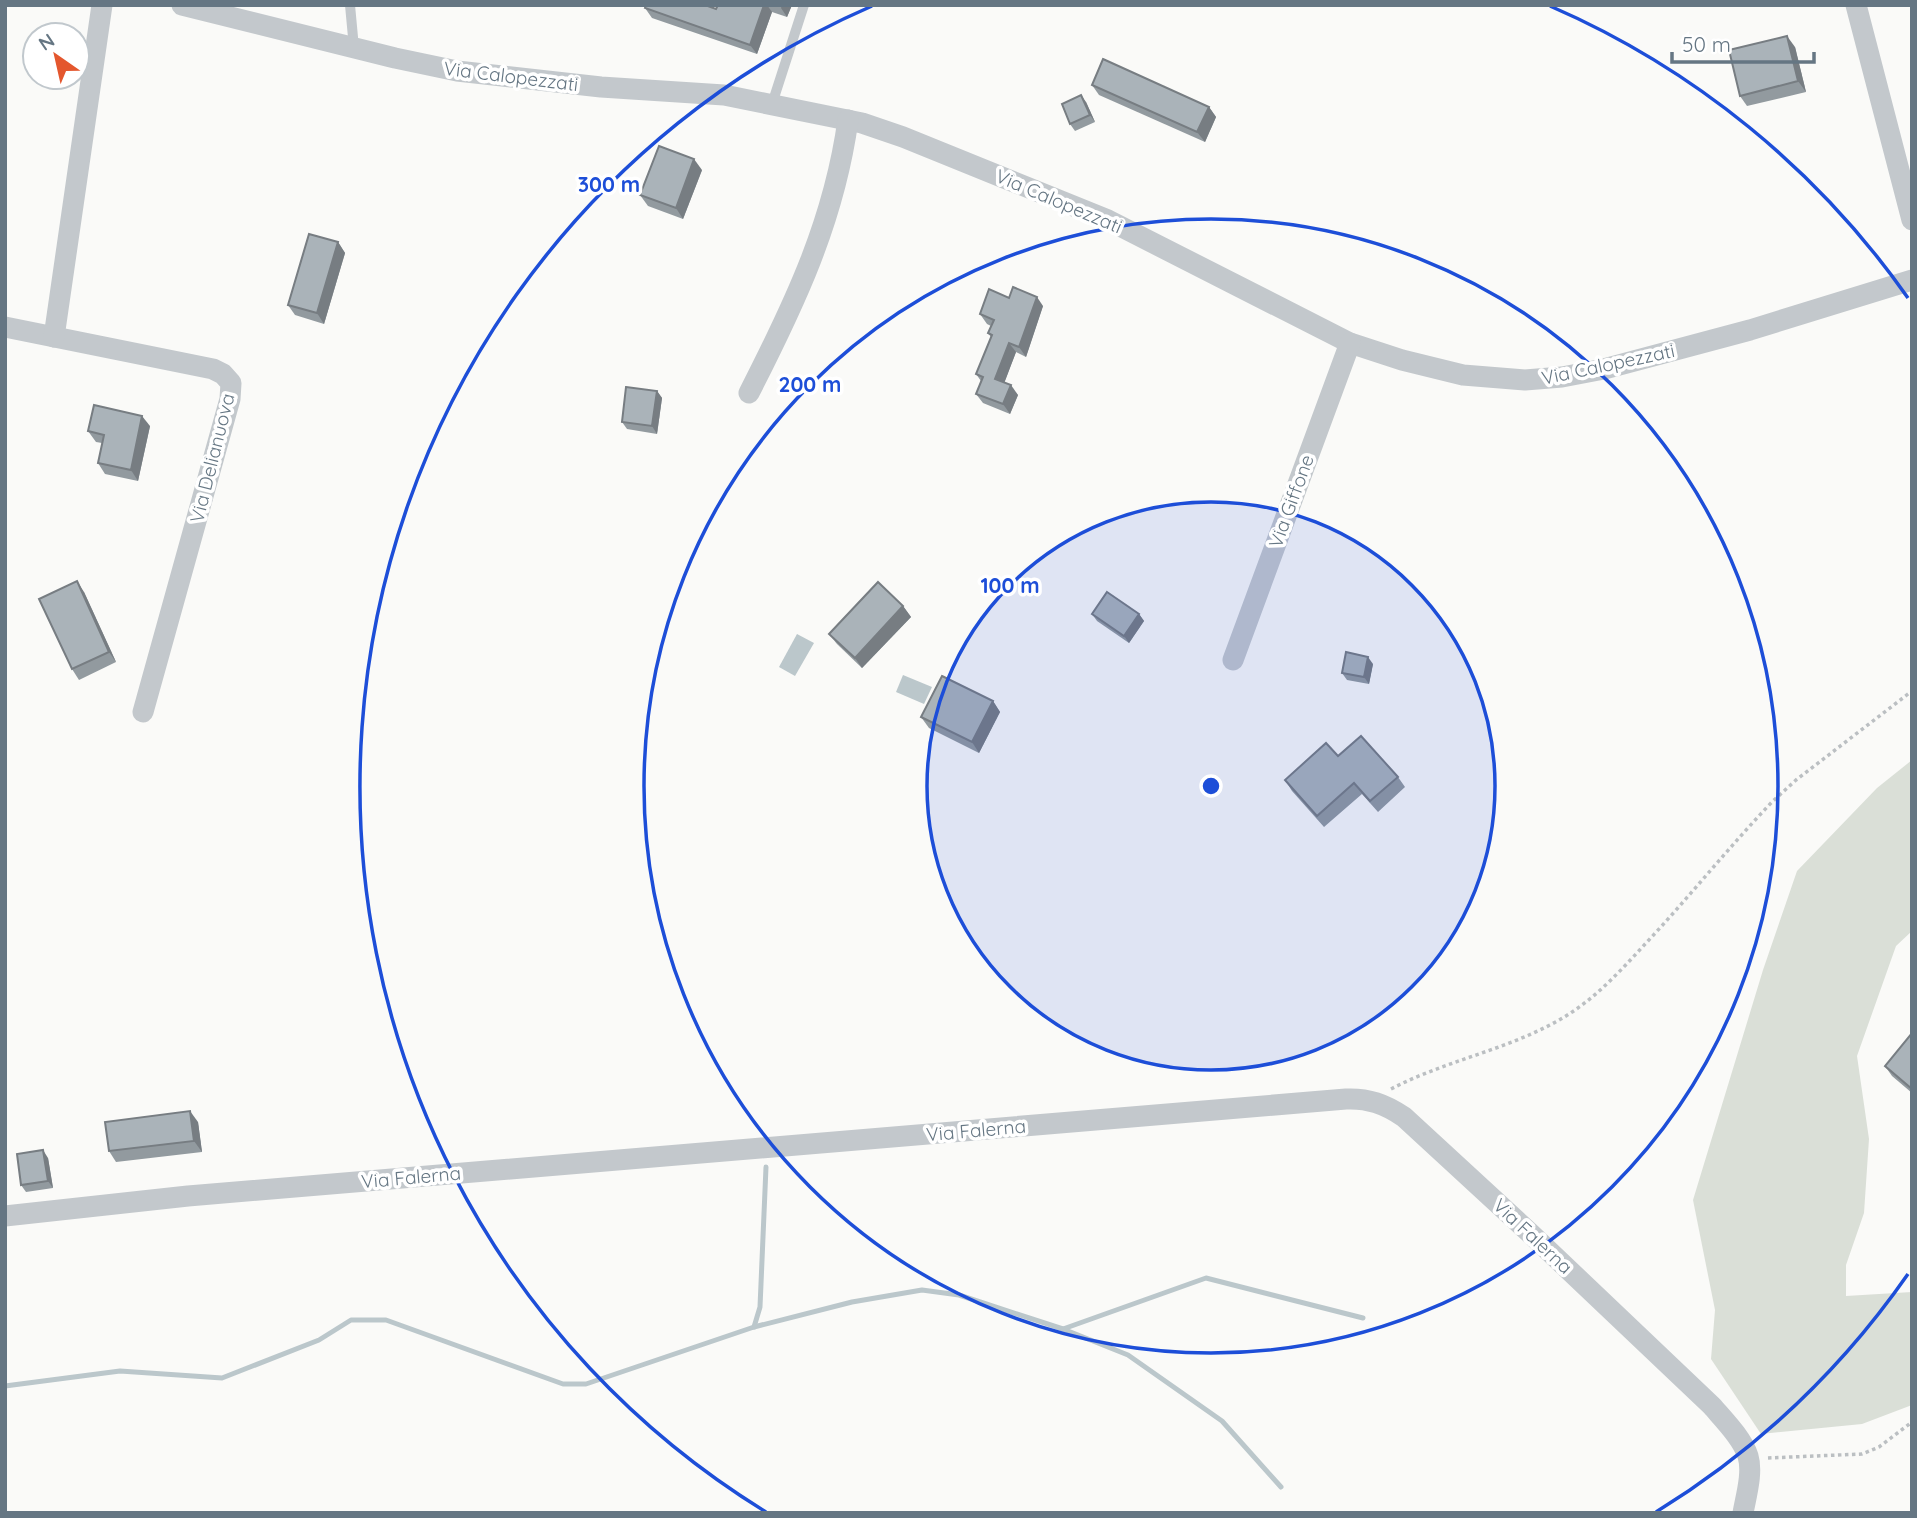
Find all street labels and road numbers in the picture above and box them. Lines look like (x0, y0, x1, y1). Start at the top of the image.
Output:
street label: Via Calopezzati (442, 56, 580, 96)
street label: Via Calopezzati (992, 163, 1126, 239)
street label: Via Calopezzati (1539, 338, 1677, 390)
street label: Via Delianuova (184, 391, 240, 525)
street label: Via Giffone (1263, 451, 1319, 551)
street label: Via Falerna (925, 1114, 1027, 1146)
street label: Via Falerna (360, 1161, 462, 1193)
street label: Via Falerna (1488, 1193, 1578, 1279)

